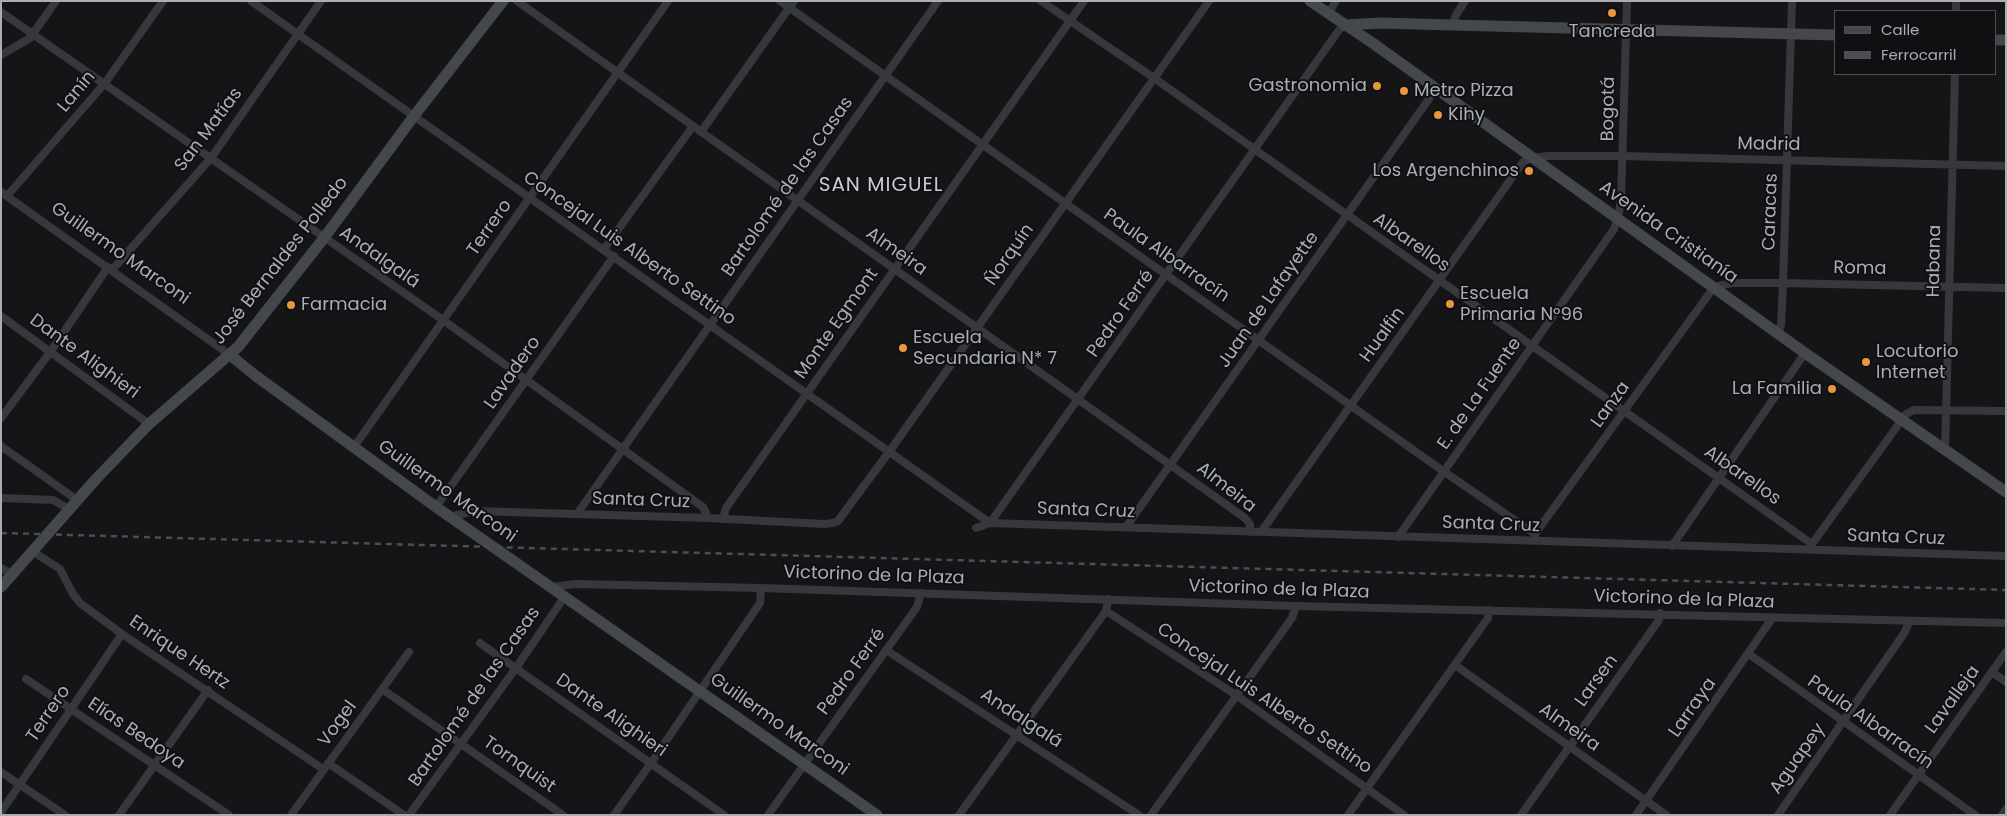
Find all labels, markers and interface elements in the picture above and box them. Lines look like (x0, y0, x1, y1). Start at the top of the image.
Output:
marker: Tancreda (1606, 7, 1618, 19)
legend (1834, 10, 1997, 75)
text: Calle (1881, 19, 1919, 40)
place label: Tancreda (1569, 21, 1655, 43)
text: Ferrocarril (1881, 44, 1956, 65)
street label: Lanín (53, 67, 101, 117)
place label: Gastronomia (1248, 75, 1367, 97)
street label: Bogotá (1598, 76, 1620, 142)
marker: Gastronomia (1371, 80, 1383, 92)
place label: Metro Pizza (1414, 80, 1514, 102)
street label: San Matías (171, 84, 247, 176)
marker: Metro Pizza (1398, 85, 1410, 97)
street label: Bartolomé de las Casas (718, 93, 858, 281)
place label: Kihy (1448, 104, 1485, 126)
marker: Kihy (1432, 109, 1444, 121)
street label: Madrid (1737, 134, 1801, 156)
place label: Los Argenchinos (1372, 160, 1519, 182)
marker: Los Argenchinos (1523, 165, 1535, 177)
street label: Concejal Luis Alberto Settino (519, 167, 739, 331)
street label: José Bernaldes Polledo (209, 173, 353, 349)
street label: Caracas (1759, 173, 1783, 251)
district label: SAN MIGUEL (817, 174, 945, 198)
street label: Avenida Cristianía (1595, 177, 1741, 289)
street label: Terrero (463, 196, 517, 260)
street label: Guillermo Marconi (47, 198, 193, 310)
street label: Paula Albarracín (1099, 204, 1233, 308)
street label: Albarellos (1369, 209, 1453, 277)
street label: Ñorquín (981, 220, 1039, 290)
street label: Andalgalá (335, 222, 423, 294)
street label: Almeira (861, 223, 931, 281)
street label: Habana (1924, 224, 1946, 298)
street label: Juan de Lafayette (1214, 228, 1324, 372)
street label: Roma (1833, 258, 1887, 280)
street label: Monte Egmont (791, 264, 883, 384)
street label: Pedro Ferré (1083, 266, 1159, 362)
place label: Escuela Primaria N°96 (1460, 283, 1583, 326)
place label: Farmacia (301, 294, 387, 316)
marker: Escuela Primaria N°96 (1444, 298, 1456, 310)
marker: Farmacia (285, 299, 297, 311)
street label: Hualfin (1356, 303, 1410, 367)
street label: Dante Alighieri (25, 310, 143, 404)
place label: Escuela Secundaria N* 7 (913, 327, 1057, 369)
street label: Lavadero (480, 332, 546, 414)
street label: E. de La Fuente (1433, 334, 1527, 454)
place label: Locutorio Internet (1876, 341, 1958, 384)
marker: Escuela Secundaria N* 7 (897, 342, 909, 354)
marker: Locutorio Internet (1860, 356, 1872, 368)
street label: Lanza (1587, 378, 1635, 432)
place label: La Familia (1732, 378, 1822, 400)
marker: La Familia (1826, 383, 1838, 395)
street label: Guillermo Marconi (374, 436, 520, 548)
street label: Albarellos (1700, 442, 1784, 510)
street label: Almeira (1192, 458, 1260, 518)
street label: Santa Cruz (592, 488, 690, 514)
street label: Santa Cruz (1037, 498, 1135, 524)
street label: Santa Cruz (1442, 512, 1540, 538)
street label: Santa Cruz (1847, 525, 1945, 551)
street label: Victorino de la Plaza (783, 562, 965, 590)
street label: Victorino de la Plaza (1188, 576, 1370, 604)
street label: Victorino de la Plaza (1593, 586, 1775, 614)
street label: Bartolomé de las Casas (405, 603, 545, 791)
street label: Enrique Hertz (125, 611, 233, 695)
street label: Concejal Luis Alberto Settino (1152, 619, 1376, 779)
street label: Pedro Ferré (813, 625, 891, 719)
street label: Larsen (1571, 651, 1623, 711)
street label: Lavalleja (1921, 662, 1985, 738)
street label: Guillermo Marconi (706, 669, 852, 781)
street label: Dante Alighieri (551, 670, 671, 762)
street label: Paula Albarracín (1803, 671, 1937, 775)
street label: Larraya (1665, 674, 1721, 742)
street label: Terrero (22, 682, 76, 746)
street label: Andalgalá (976, 685, 1066, 753)
street label: Elías Bedoya (83, 694, 189, 774)
street label: Vogel (314, 697, 362, 751)
street label: Almeira (1534, 699, 1604, 757)
street label: Aguapey (1766, 719, 1830, 799)
street label: Tornquist (479, 732, 559, 798)

